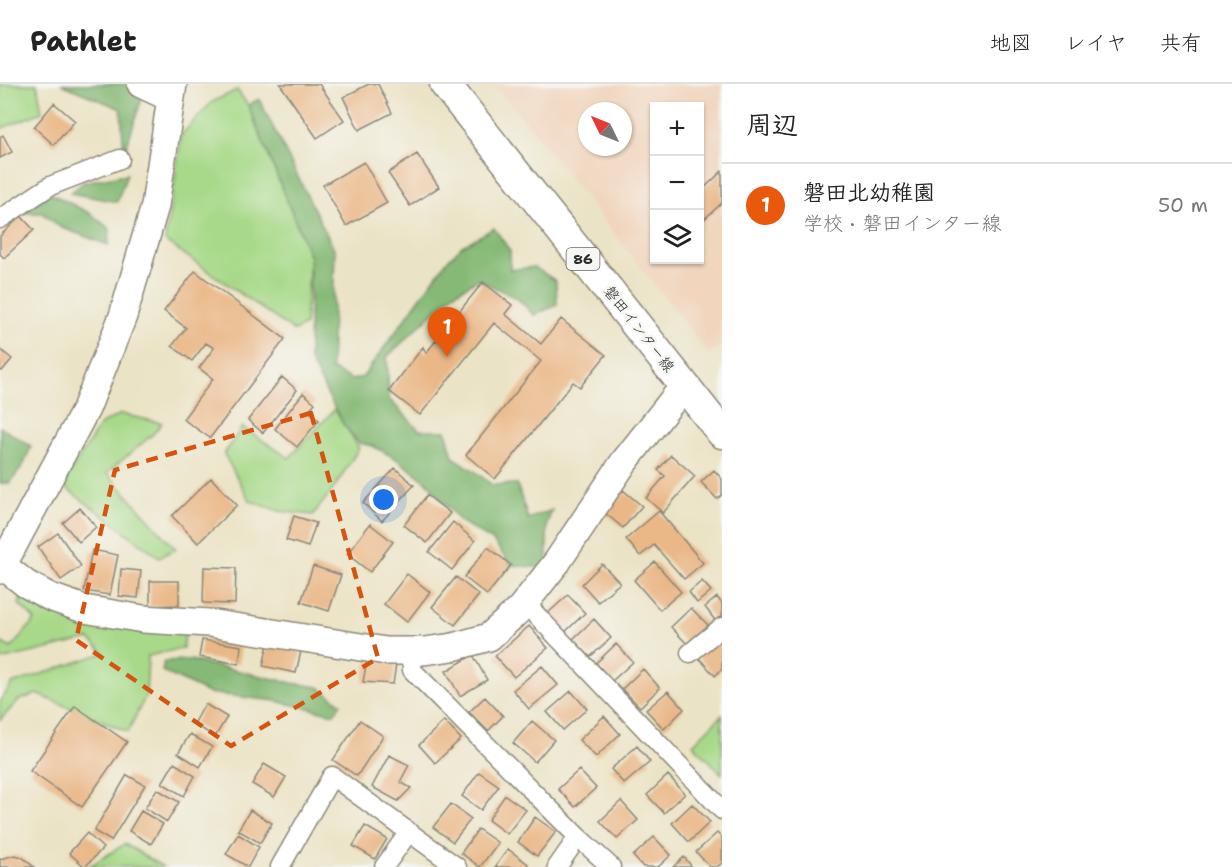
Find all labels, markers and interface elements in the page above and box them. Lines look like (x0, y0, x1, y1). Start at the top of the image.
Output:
text: Pathlet (30, 22, 137, 60)
text: 地図 (990, 29, 1032, 57)
text: レイヤ (1065, 29, 1127, 57)
text: 共有 (1160, 29, 1202, 57)
north arrow (578, 102, 632, 156)
map controls (650, 102, 704, 264)
button: + (650, 102, 704, 156)
text: 周辺 (746, 107, 798, 142)
button: − (650, 156, 704, 210)
text: 磐田北幼稚園 (803, 178, 935, 207)
text: 1 (761, 192, 770, 218)
text: 50 m (1158, 192, 1208, 218)
button: layers (650, 210, 704, 264)
text: 学校 · 磐田インター線 (803, 210, 1001, 236)
road number: 86 (566, 248, 600, 270)
street label: 磐田インター線 (599, 282, 679, 376)
pin: 1 (428, 308, 466, 357)
your location (369, 485, 398, 514)

